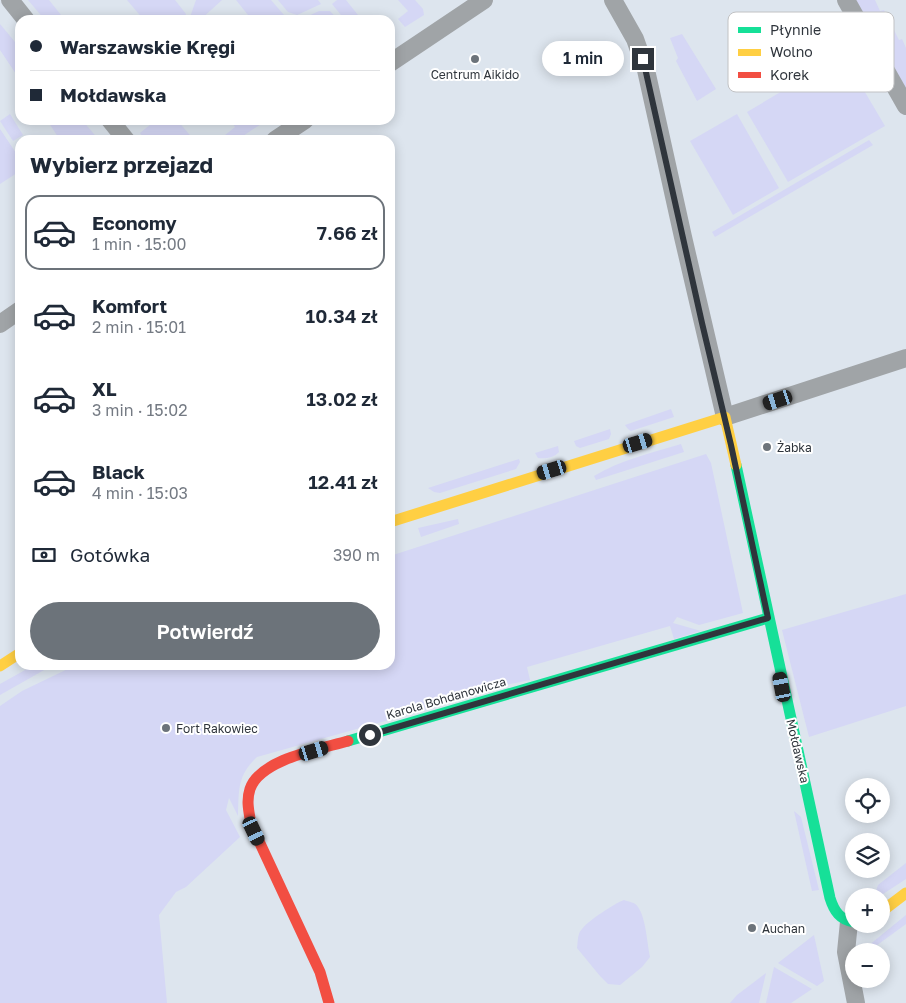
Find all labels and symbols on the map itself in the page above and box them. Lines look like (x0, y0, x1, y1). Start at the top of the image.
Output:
legend (728, 12, 894, 92)
text: Płynnie (770, 21, 821, 38)
callout: 1 min (543, 42, 626, 76)
text: Wolno (770, 43, 813, 60)
route end (632, 48, 654, 70)
marker: Centrum Aikido (469, 53, 481, 65)
text: Korek (770, 66, 809, 83)
place label: Centrum Aikido (431, 67, 519, 82)
car (761, 388, 794, 412)
car (621, 431, 654, 455)
place label: Żabka (777, 440, 812, 455)
marker: Żabka (761, 441, 773, 453)
car (535, 458, 568, 482)
car (771, 671, 792, 703)
street label: Karola Bohdanowicza (384, 674, 508, 722)
street label: Mołdawska (783, 718, 813, 784)
place label: Fort Rakowiec (176, 721, 258, 736)
marker: Fort Rakowiec (160, 722, 172, 734)
route start (359, 724, 381, 746)
car (297, 739, 330, 763)
car (240, 814, 267, 848)
place label: Auchan (762, 921, 805, 936)
marker: Auchan (746, 922, 758, 934)

